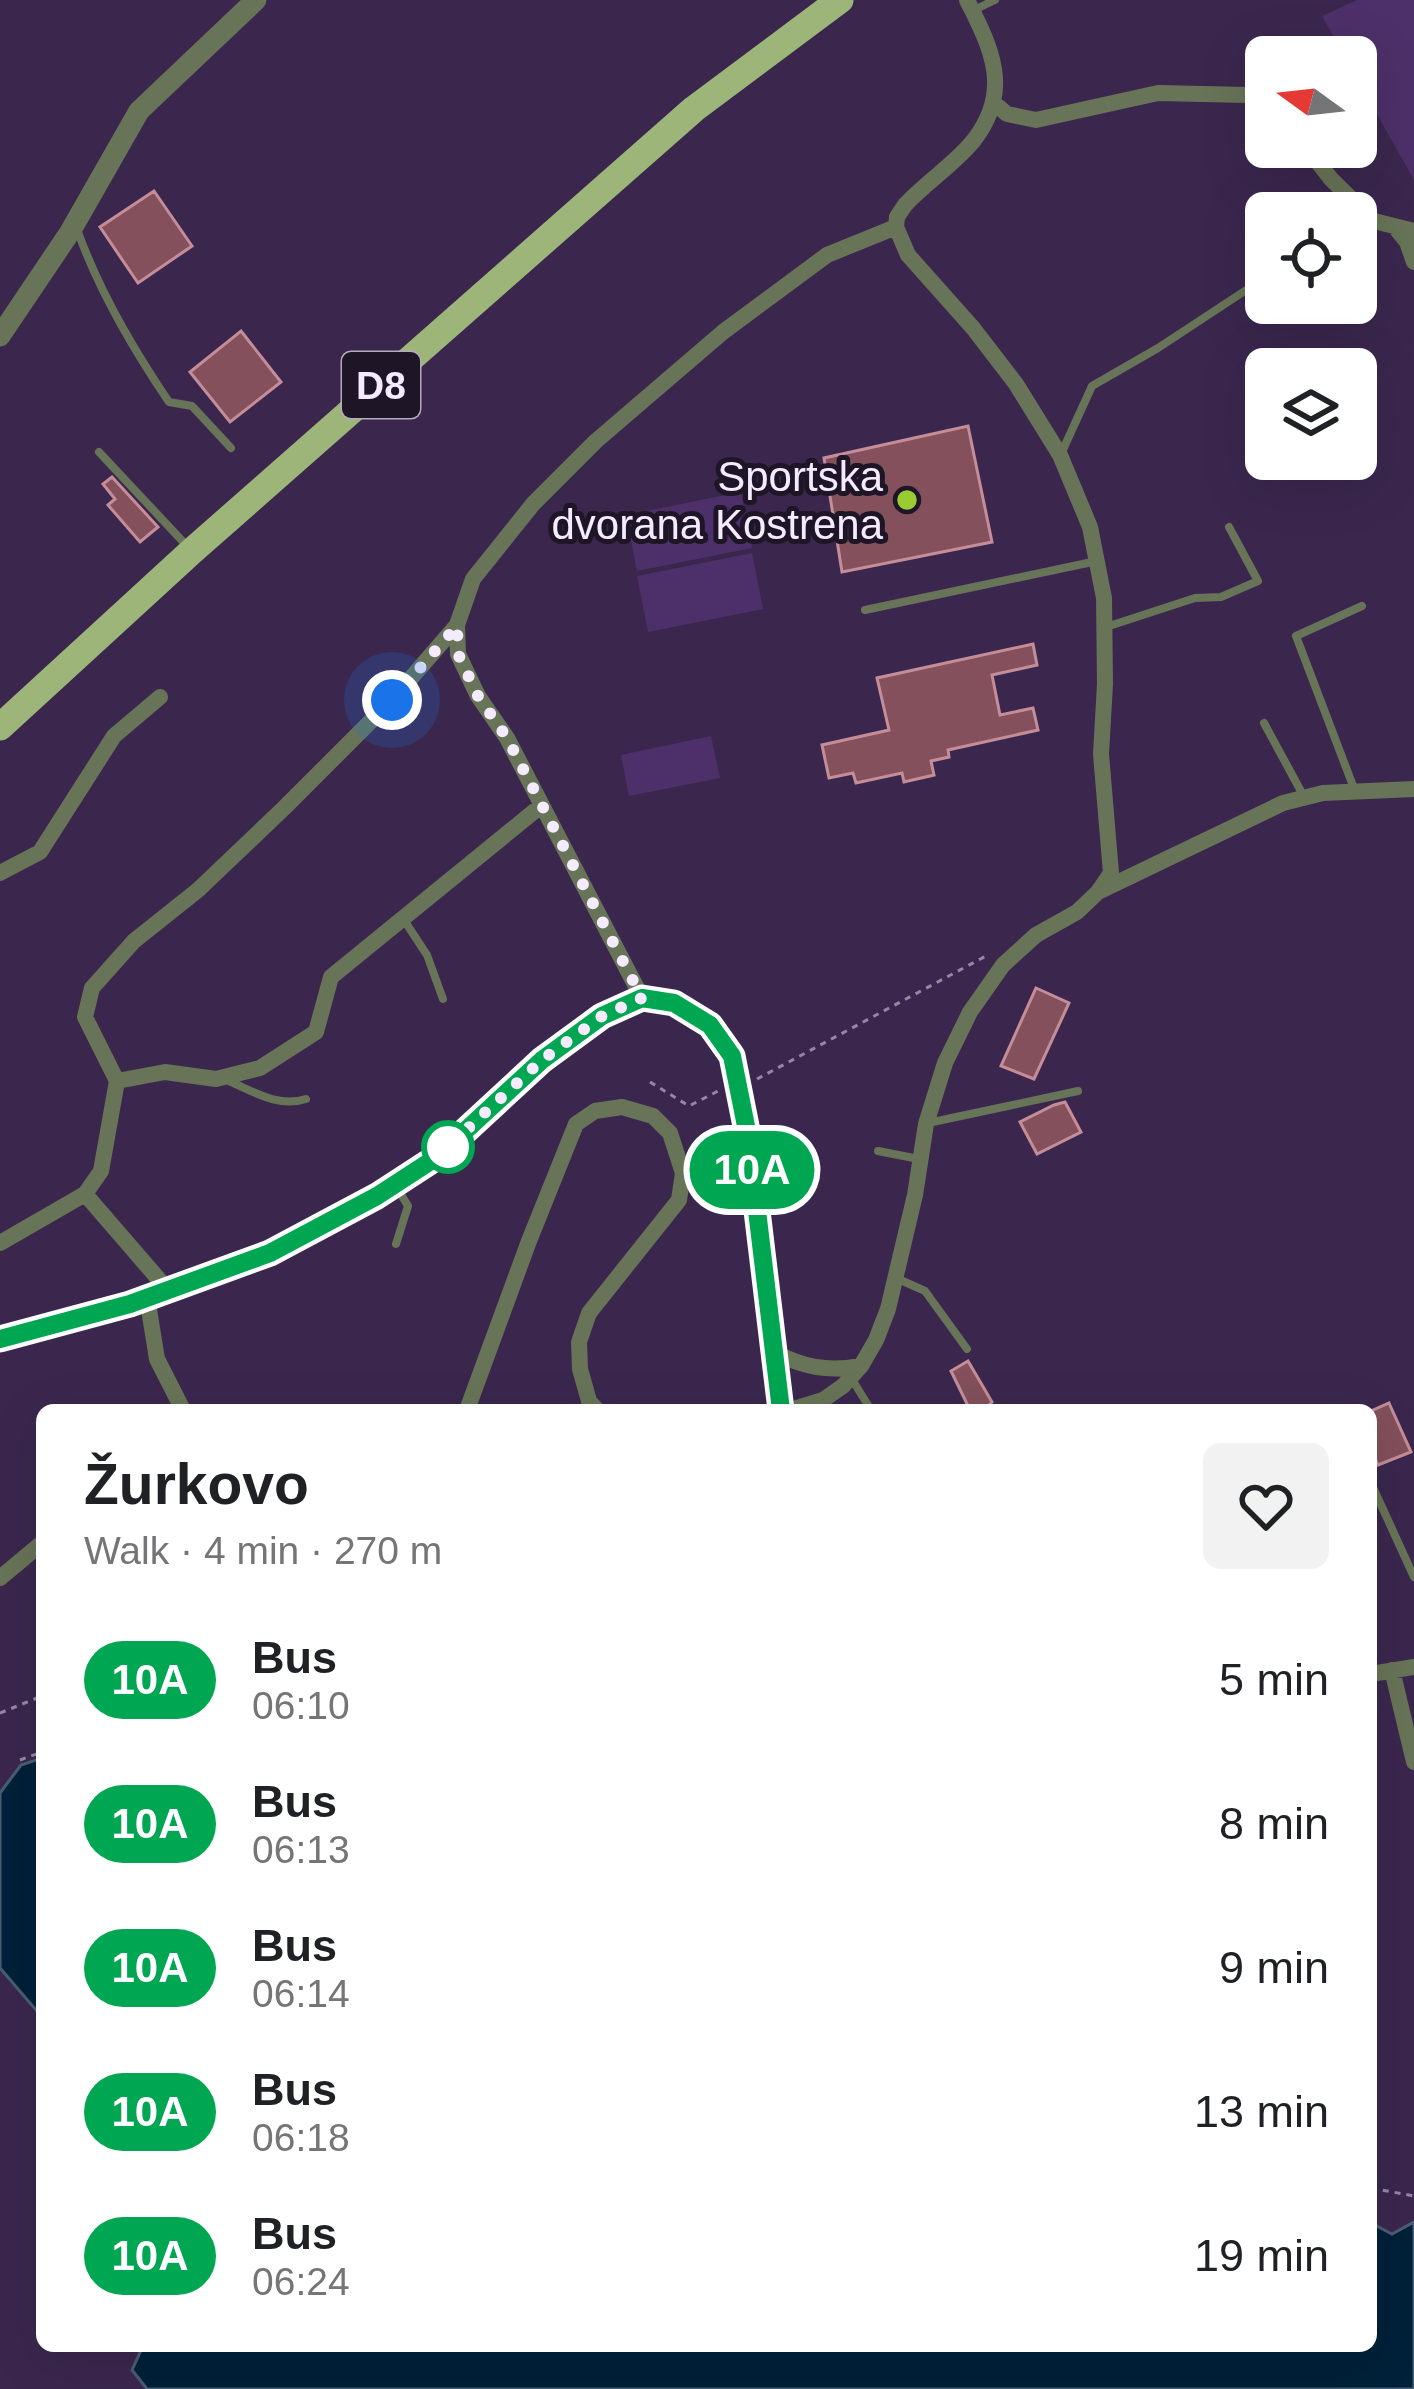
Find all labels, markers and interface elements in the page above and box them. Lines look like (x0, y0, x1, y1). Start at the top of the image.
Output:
north arrow (1245, 36, 1377, 168)
map controls (1245, 36, 1377, 480)
button: locate (1245, 192, 1377, 324)
button: layers (1245, 348, 1377, 480)
road number: D8 (342, 352, 420, 418)
place label: Sportska dvorana Kostrena (551, 453, 884, 548)
marker: Sportska dvorana Kostrena (894, 487, 920, 513)
your location (362, 670, 422, 730)
unlabelled marker (423, 1122, 473, 1172)
line badge: 10A (683, 1131, 821, 1209)
text: 10A (713, 1146, 791, 1193)
button: heart (1203, 1443, 1329, 1569)
text: Žurkovo (84, 1452, 309, 1516)
text: Walk · 4 min · 270 m (84, 1529, 442, 1572)
text: Bus (252, 1632, 337, 1683)
text: 5 min (1219, 1654, 1329, 1705)
text: 10A (111, 1656, 189, 1703)
text: 06:10 (252, 1684, 350, 1727)
text: Bus (252, 1776, 337, 1827)
text: 8 min (1219, 1798, 1329, 1849)
text: 10A (111, 1800, 189, 1847)
text: 06:13 (252, 1828, 350, 1871)
text: Bus (252, 1920, 337, 1971)
text: 9 min (1219, 1942, 1329, 1993)
text: 10A (111, 1944, 189, 1991)
text: 06:14 (252, 1972, 350, 2015)
text: Bus (252, 2064, 337, 2115)
text: 13 min (1194, 2086, 1329, 2137)
text: 10A (111, 2088, 189, 2135)
text: 06:18 (252, 2116, 350, 2159)
text: Bus (252, 2208, 337, 2259)
text: 19 min (1194, 2230, 1329, 2281)
text: 10A (111, 2232, 189, 2279)
text: 06:24 (252, 2260, 350, 2303)

